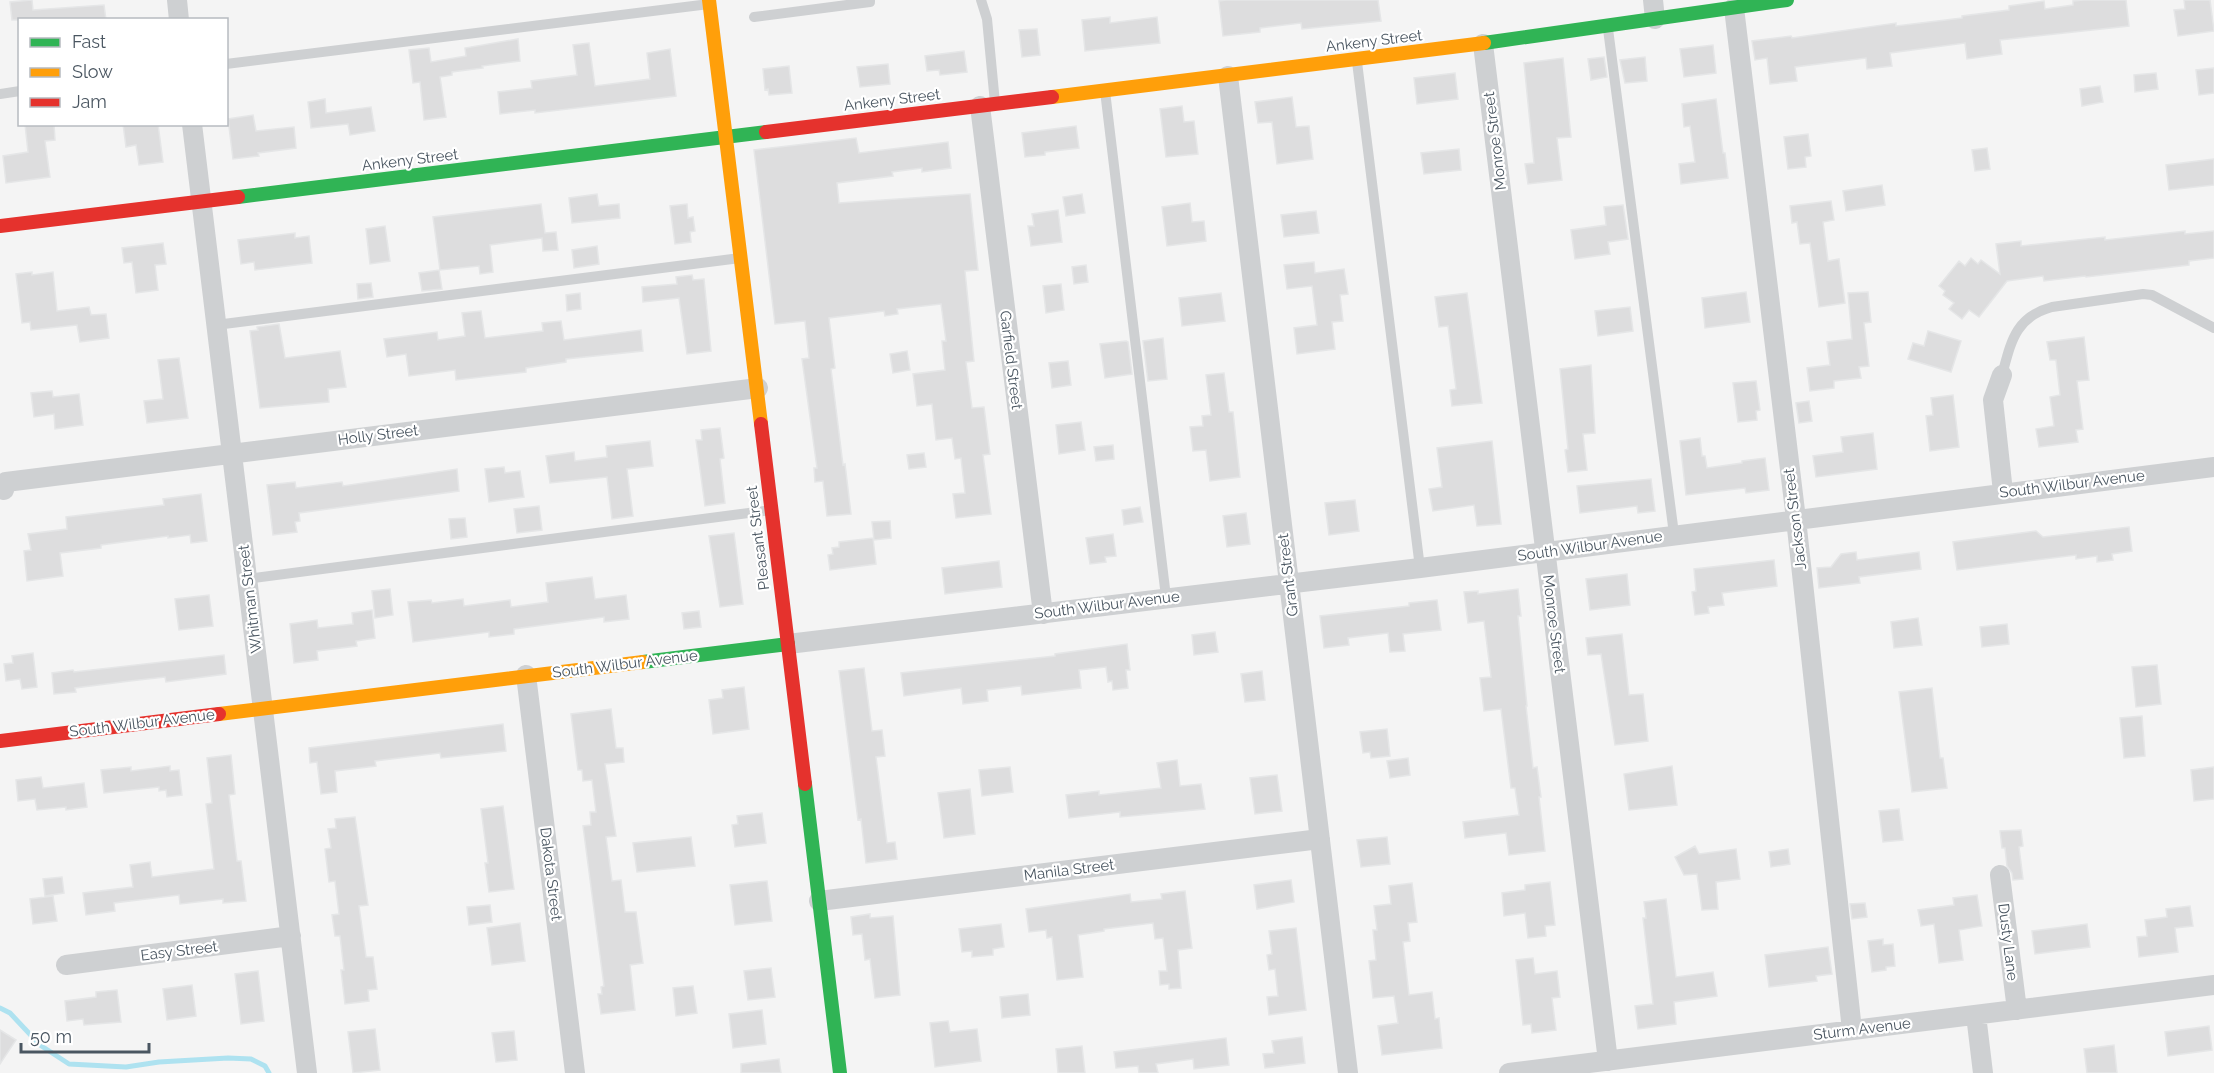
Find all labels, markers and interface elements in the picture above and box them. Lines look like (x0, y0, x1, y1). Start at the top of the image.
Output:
legend (18, 18, 228, 126)
street label: Ankeny Street (1325, 26, 1423, 56)
text: Fast (72, 31, 106, 52)
text: Slow (72, 61, 113, 82)
street label: Ankeny Street (843, 85, 941, 115)
text: Jam (72, 91, 107, 112)
street label: Monroe Street (1480, 91, 1510, 191)
street label: Ankeny Street (361, 145, 459, 175)
street label: Garfield Street (996, 310, 1026, 410)
street label: Holly Street (337, 421, 419, 449)
street label: South Wilbur Avenue (1998, 466, 2146, 502)
street label: Jackson Street (1780, 467, 1810, 571)
street label: Pleasant Street (743, 485, 773, 591)
street label: South Wilbur Avenue (1516, 527, 1664, 565)
street label: Grant Street (1274, 533, 1302, 617)
street label: Whitman Street (234, 544, 266, 654)
street label: Monroe Street (1539, 574, 1569, 674)
street label: South Wilbur Avenue (1033, 587, 1181, 623)
street label: South Wilbur Avenue (551, 646, 699, 682)
street label: South Wilbur Avenue (68, 705, 216, 741)
street label: Dakota Street (536, 826, 566, 922)
street label: Manila Street (1023, 856, 1115, 884)
street label: Dusty Lane (1994, 902, 2022, 982)
street label: Easy Street (139, 937, 219, 965)
street label: Sturm Avenue (1812, 1014, 1912, 1044)
scale bar (21, 1016, 148, 1054)
text: 50 m (30, 1026, 72, 1047)

